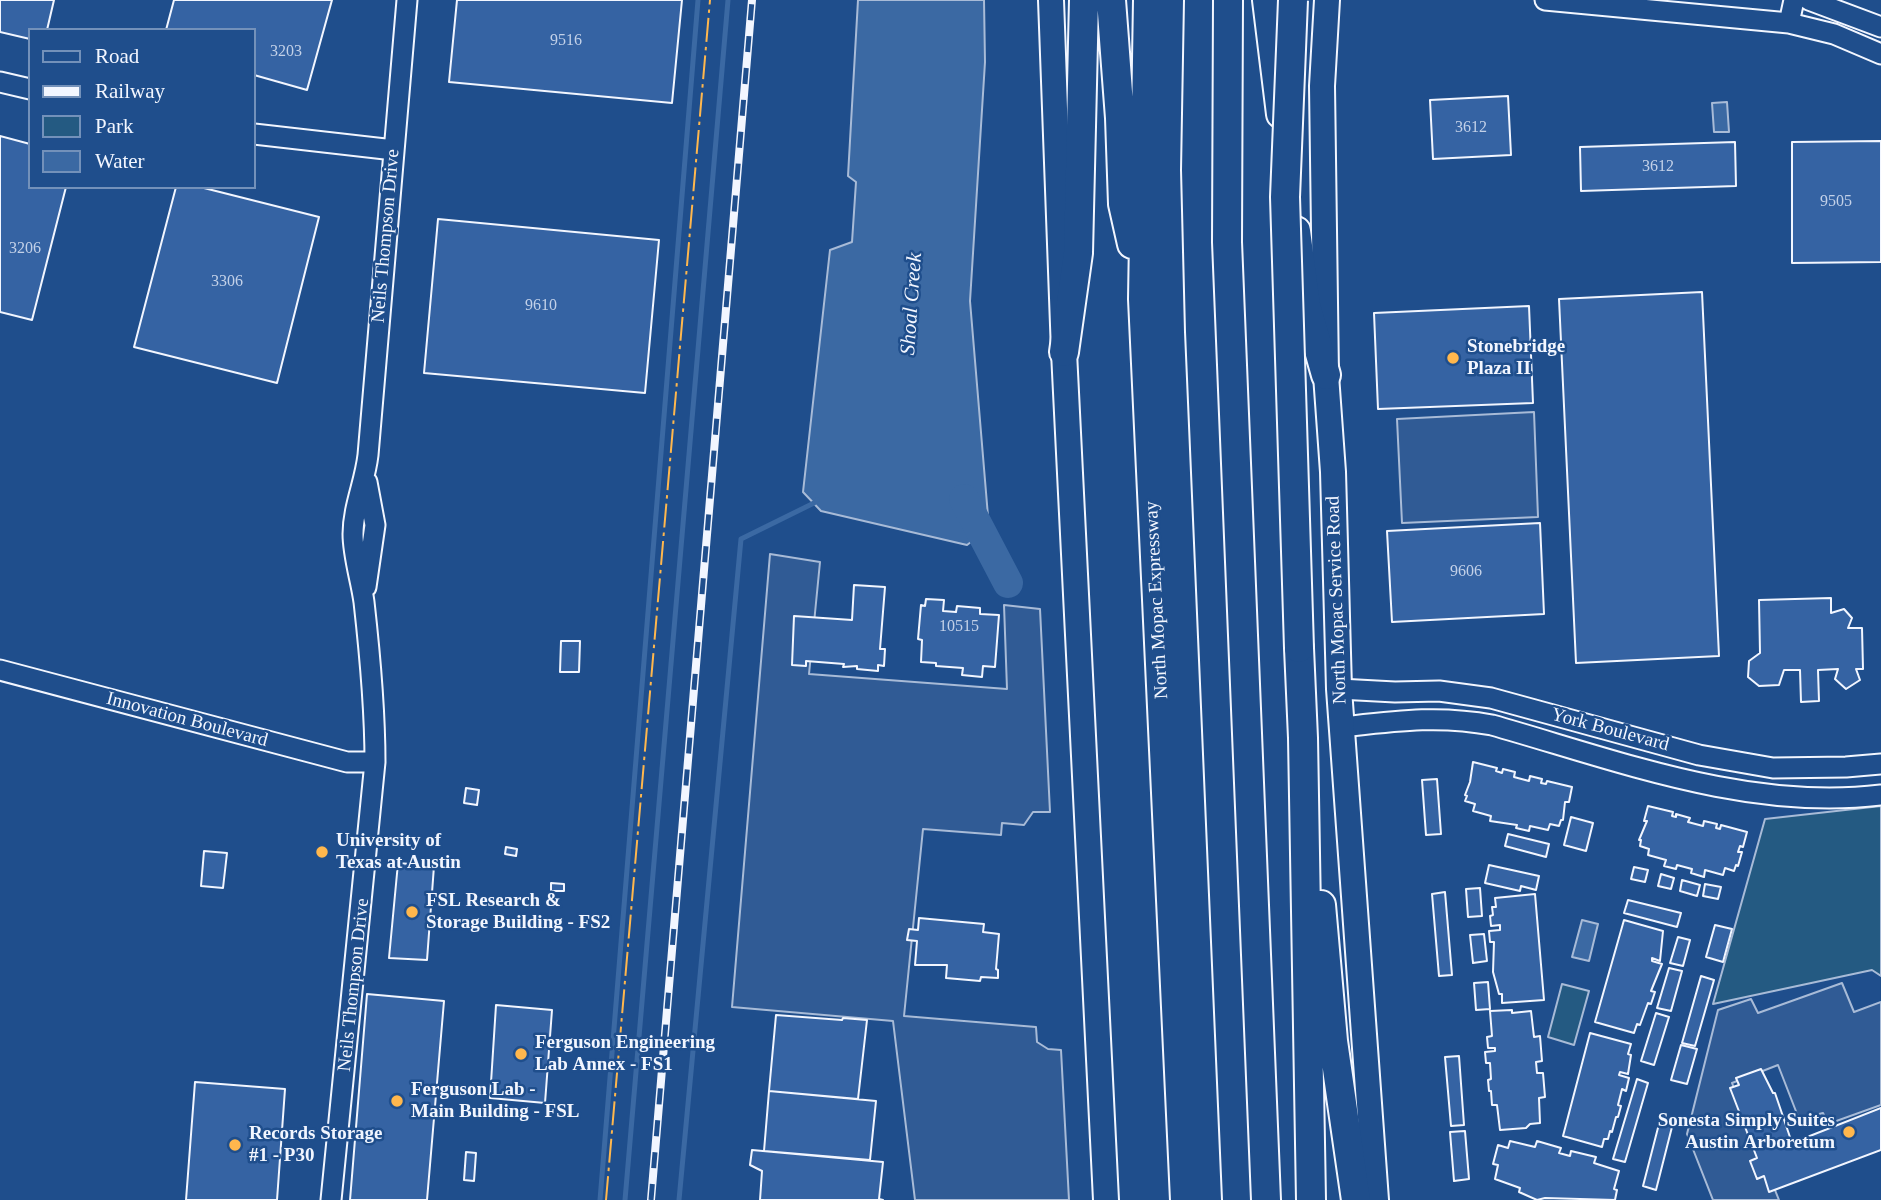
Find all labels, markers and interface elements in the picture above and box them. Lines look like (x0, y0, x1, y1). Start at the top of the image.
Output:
legend (28, 28, 256, 189)
house number: 9516 (550, 31, 582, 51)
house number: 3203 (270, 42, 302, 62)
text: Road (95, 44, 139, 68)
text: Railway (95, 79, 165, 103)
text: Park (95, 114, 134, 138)
house number: 3612 (1455, 118, 1487, 138)
street label: Neils Thompson Drive (367, 148, 405, 324)
text: Water (95, 149, 145, 173)
house number: 3612 (1642, 157, 1674, 177)
house number: 9505 (1820, 192, 1852, 212)
house number: 3206 (9, 239, 41, 259)
water label: Shoal Creek (896, 252, 928, 356)
house number: 3306 (211, 272, 243, 292)
house number: 9610 (525, 296, 557, 316)
place label: Stonebridge Plaza II (1467, 336, 1565, 380)
marker: Stonebridge Plaza II (1445, 350, 1461, 366)
street label: North Mopac Service Road (1322, 495, 1352, 705)
street label: North Mopac Expressway (1140, 500, 1174, 700)
house number: 9606 (1450, 562, 1482, 582)
house number: 10515 (939, 617, 979, 637)
street label: Innovation Boulevard (104, 687, 270, 753)
street label: York Boulevard (1549, 703, 1671, 757)
place label: University of Texas at Austin (336, 830, 461, 874)
marker: University of Texas at Austin (314, 844, 330, 860)
place label: FSL Research & Storage Building - FS2 (426, 890, 610, 934)
street label: Neils Thompson Drive (334, 897, 374, 1073)
marker: FSL Research & Storage Building - FS2 (404, 904, 420, 920)
place label: Ferguson Engineering Lab Annex - FS1 (535, 1032, 715, 1076)
marker: Ferguson Engineering Lab Annex - FS1 (513, 1046, 529, 1062)
place label: Ferguson Lab - Main Building - FSL (411, 1079, 579, 1123)
marker: Ferguson Lab - Main Building - FSL (389, 1093, 405, 1109)
place label: Sonesta Simply Suites Austin Arboretum (1658, 1110, 1835, 1154)
place label: Records Storage #1 - P30 (249, 1123, 382, 1167)
marker: Sonesta Simply Suites Austin Arboretum (1841, 1124, 1857, 1140)
marker: Records Storage #1 - P30 (227, 1137, 243, 1153)

